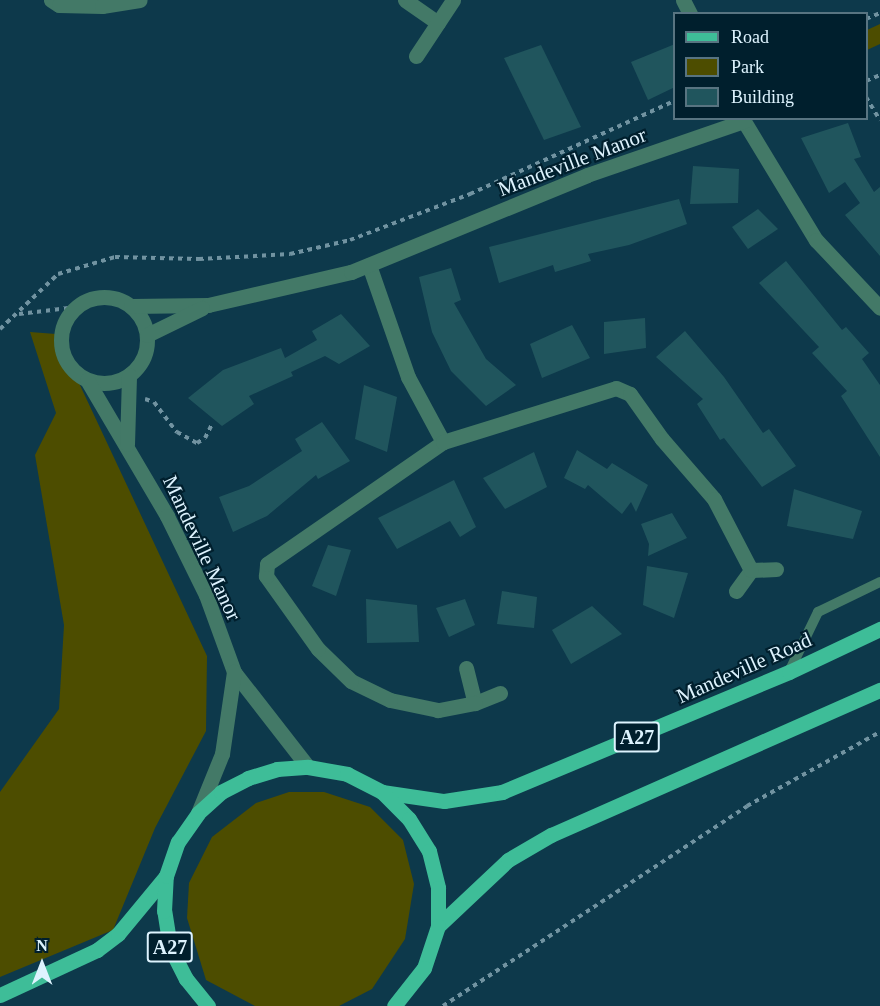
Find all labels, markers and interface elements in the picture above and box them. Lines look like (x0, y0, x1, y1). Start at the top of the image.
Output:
legend (673, 12, 868, 120)
text: Road (731, 27, 769, 47)
text: Park (731, 57, 764, 77)
text: Building (731, 87, 794, 107)
street label: Mandeville Manor (494, 122, 650, 202)
street label: Mandeville Manor (157, 472, 247, 624)
street label: Mandeville Road (673, 627, 815, 709)
road number: A27 (613, 720, 661, 754)
road number: A27 (146, 930, 194, 964)
north arrow (12, 934, 72, 994)
text: N (36, 937, 48, 954)

